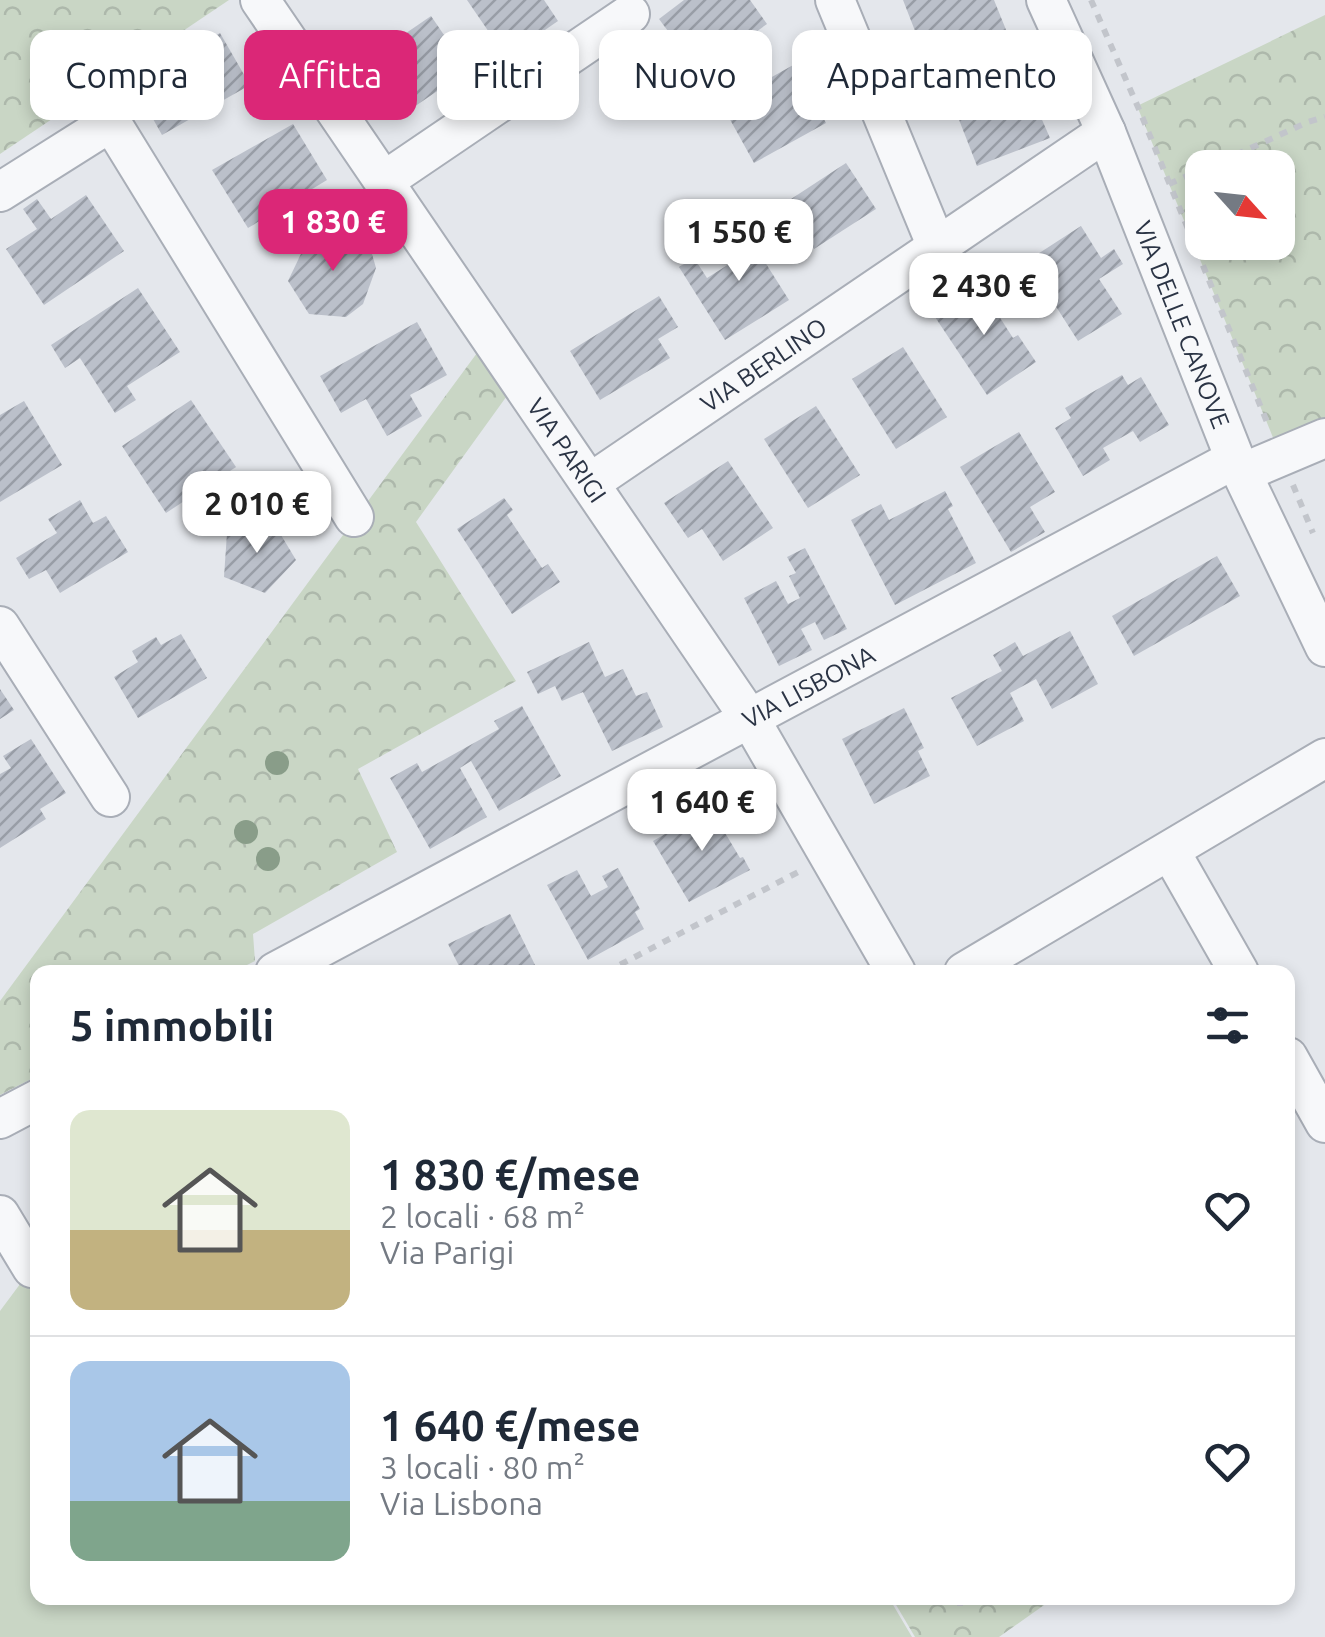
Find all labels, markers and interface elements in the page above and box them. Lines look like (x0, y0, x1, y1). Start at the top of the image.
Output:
chip: Compra (30, 30, 224, 120)
chip: Affitta (244, 30, 417, 120)
chip: Filtri (437, 30, 579, 120)
chip: Nuovo (599, 30, 772, 120)
chip: Appartamento (792, 30, 1092, 120)
north arrow (1185, 150, 1295, 260)
map controls (1185, 150, 1295, 260)
pin: 1 830 € (241, 189, 425, 274)
pin: 1 550 € (647, 199, 831, 284)
text: 1 830 € (280, 203, 386, 239)
text: 1 550 € (686, 213, 792, 249)
street label: VIA DELLE CANOVE (1129, 217, 1235, 432)
pin: 2 430 € (892, 253, 1076, 338)
text: 2 430 € (931, 267, 1037, 303)
street label: VIA BERLINO (695, 312, 832, 418)
street label: VIA PARIGI (522, 393, 612, 508)
pin: 2 010 € (165, 471, 349, 556)
text: 2 010 € (204, 485, 310, 521)
street label: VIA LISBONA (738, 640, 880, 734)
pin: 1 640 € (610, 769, 794, 854)
text: 1 640 € (649, 783, 755, 819)
icon: filters (1200, 998, 1255, 1053)
text: 5 immobili (70, 1002, 274, 1049)
icon: home (150, 1150, 270, 1270)
text: 1 830 €/mese (380, 1151, 640, 1198)
icon: heart (1200, 1183, 1255, 1238)
text: 2 locali · 68 m² (380, 1198, 585, 1234)
text: Via Parigi (380, 1234, 514, 1270)
icon: home (150, 1401, 270, 1521)
text: 1 640 €/mese (380, 1402, 640, 1449)
icon: heart (1200, 1434, 1255, 1489)
text: 3 locali · 80 m² (380, 1449, 585, 1485)
text: Via Lisbona (380, 1485, 543, 1521)

